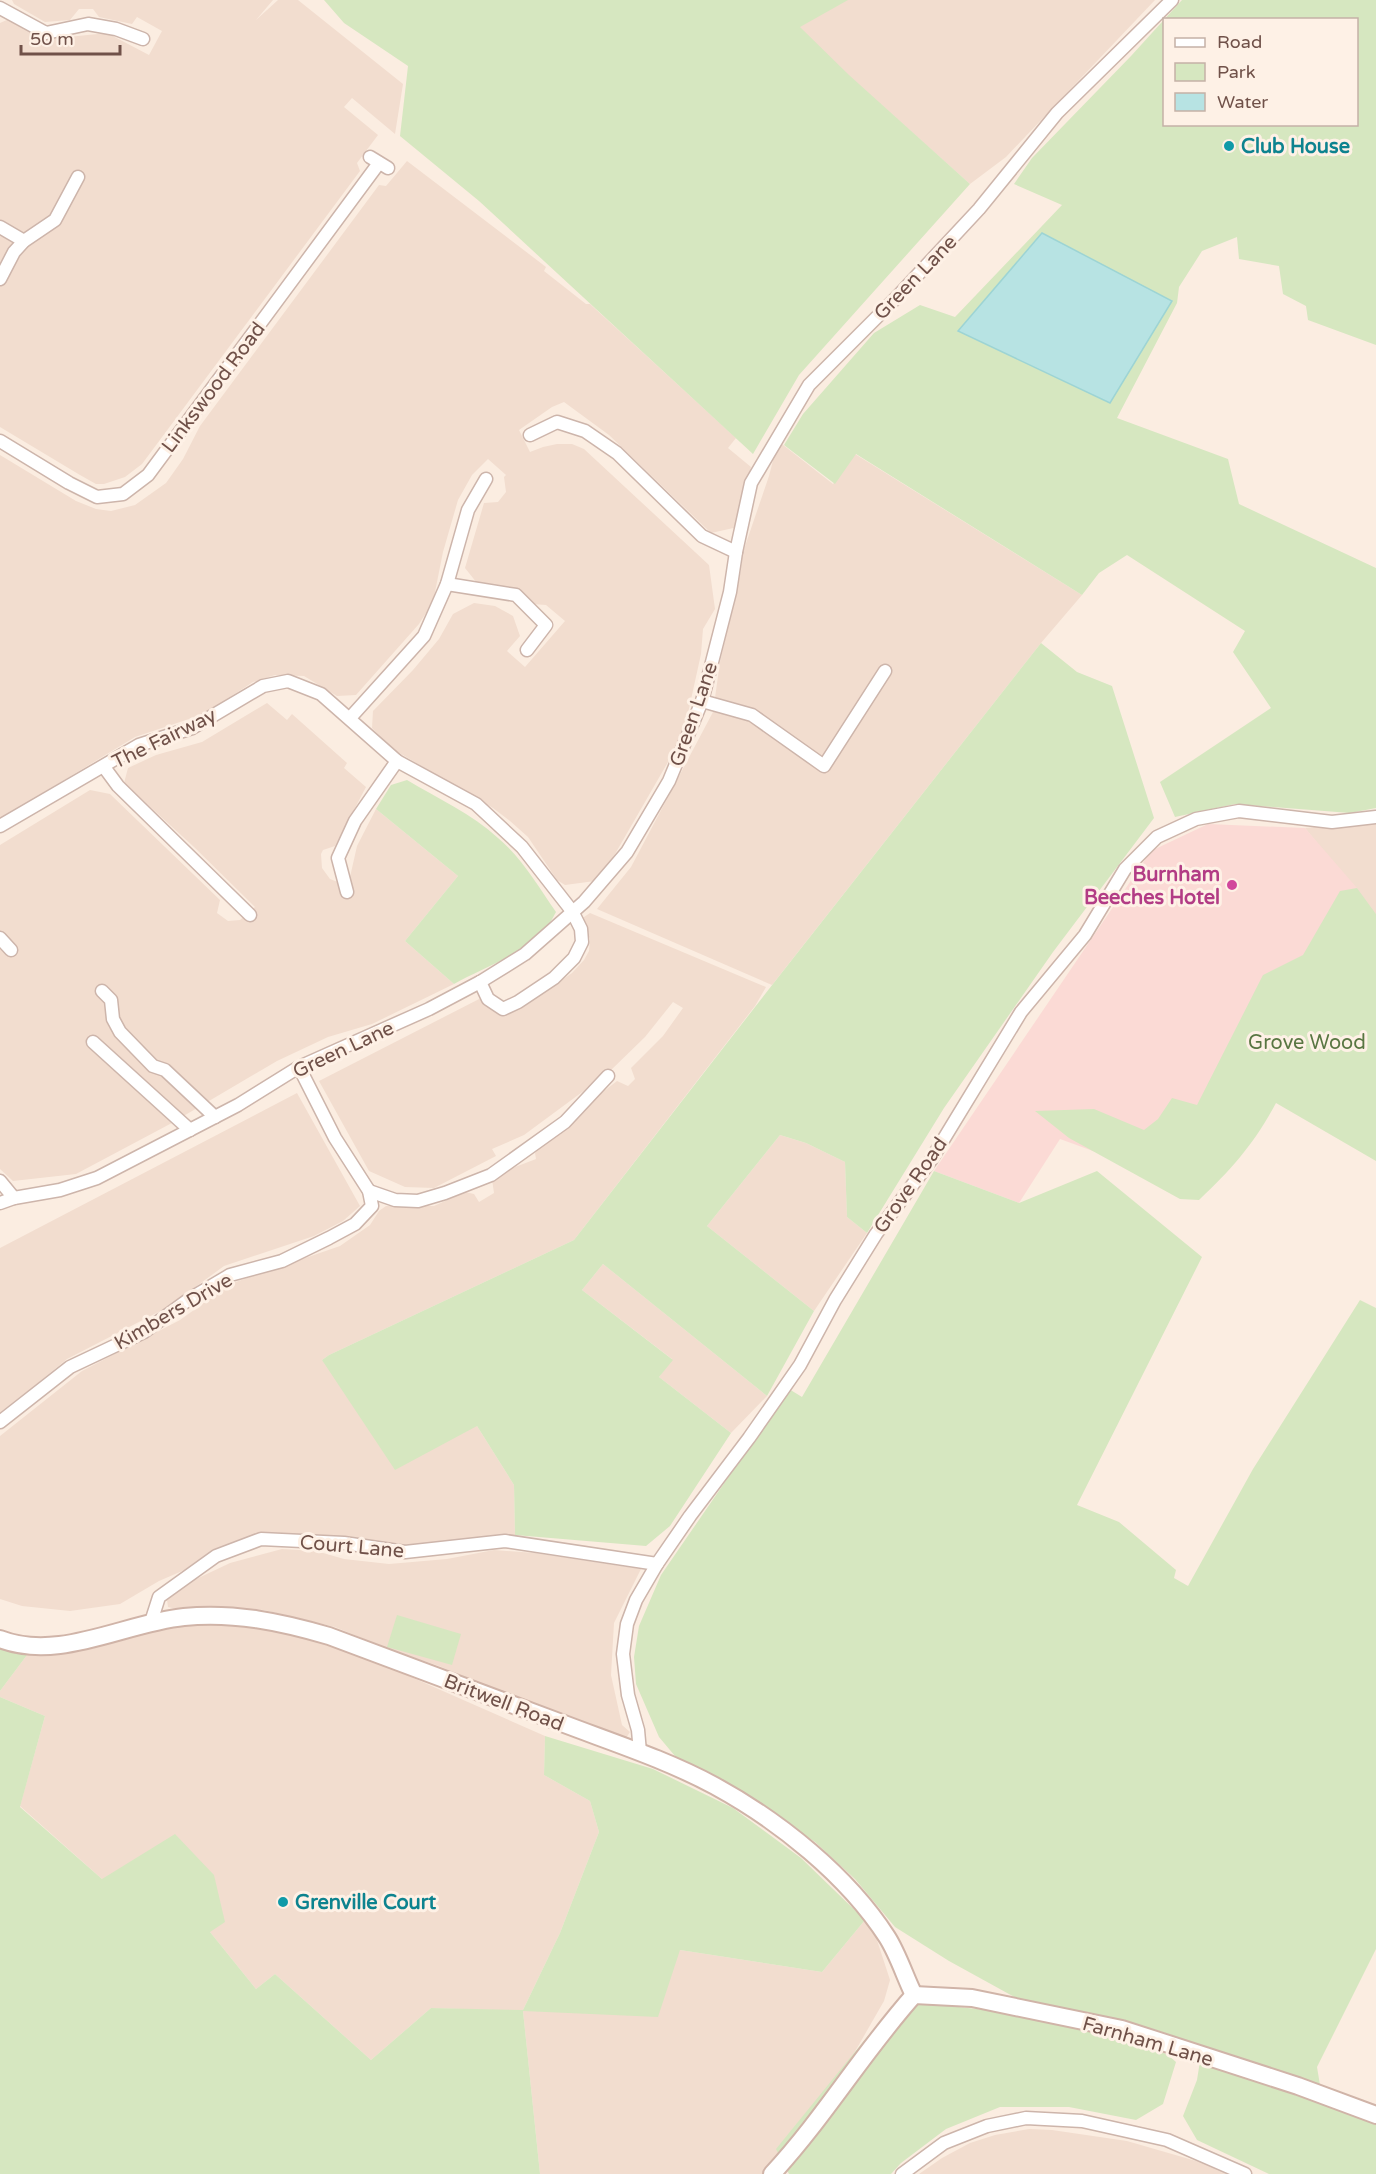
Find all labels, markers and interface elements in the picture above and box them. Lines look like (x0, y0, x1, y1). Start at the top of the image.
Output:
scale bar (21, 18, 120, 56)
legend (1163, 18, 1358, 126)
text: 50 m (30, 28, 74, 50)
text: Road (1217, 31, 1262, 53)
text: Park (1217, 61, 1256, 83)
text: Water (1217, 91, 1268, 113)
place label: Club House (1241, 135, 1350, 159)
marker: Club House (1222, 139, 1236, 153)
street label: Green Lane (869, 230, 962, 325)
street label: Linkswood Road (157, 318, 271, 458)
street label: Green Lane (665, 659, 723, 770)
street label: The Fairway (108, 703, 221, 774)
place label: Burnham Beeches Hotel (1084, 863, 1220, 910)
marker: Burnham Beeches Hotel (1225, 878, 1239, 892)
street label: Green Lane (289, 1016, 398, 1084)
park label: Grove Wood (1248, 1031, 1366, 1055)
street label: Grove Road (869, 1133, 953, 1238)
street label: Kimbers Drive (110, 1268, 237, 1355)
street label: Court Lane (299, 1530, 405, 1564)
street label: Britwell Road (440, 1669, 567, 1737)
place label: Grenville Court (295, 1891, 436, 1915)
marker: Grenville Court (276, 1895, 290, 1909)
street label: Farnham Lane (1080, 2012, 1216, 2072)

